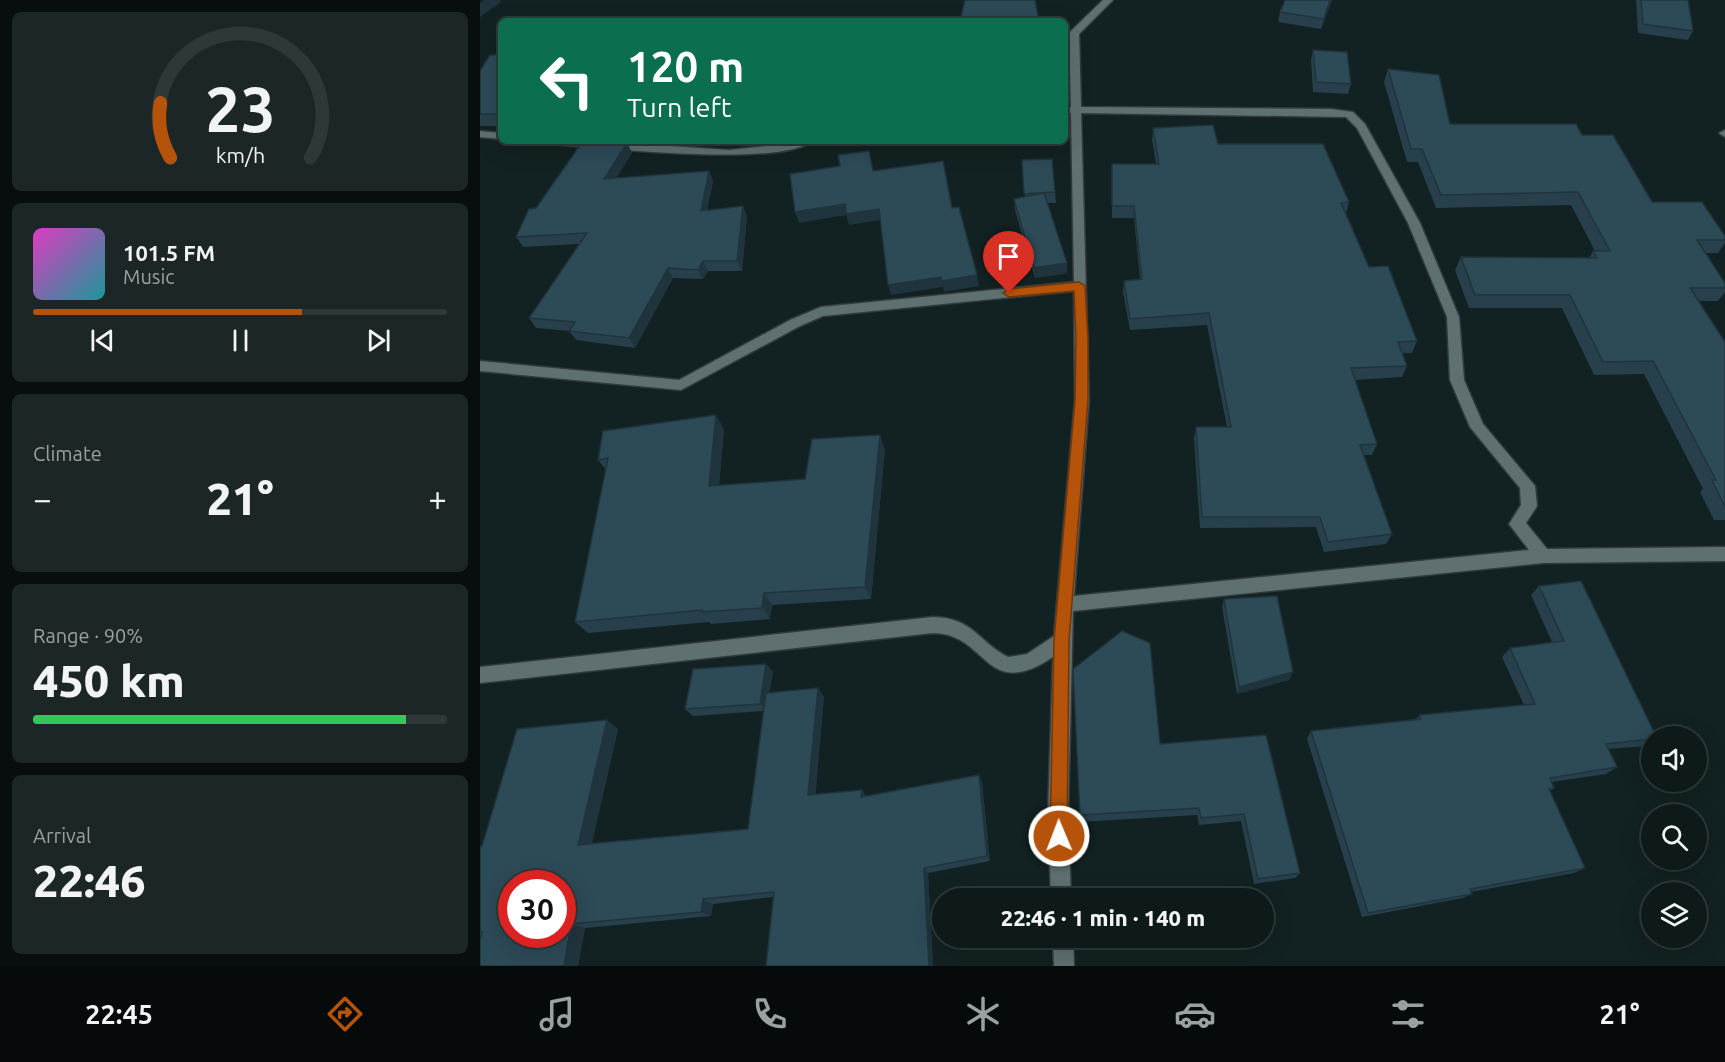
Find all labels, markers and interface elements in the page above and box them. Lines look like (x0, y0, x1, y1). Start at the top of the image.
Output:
icon: left (528, 42, 606, 120)
text: 120 m (627, 43, 744, 90)
text: 23 (205, 75, 275, 145)
text: Turn left (627, 92, 731, 122)
text: km/h (215, 144, 265, 168)
pin (983, 231, 1034, 293)
text: 101.5 FM (123, 240, 215, 265)
icon: arrive (992, 240, 1025, 273)
text: Music (123, 265, 175, 288)
icon: previous (86, 324, 119, 357)
icon: pause (224, 324, 257, 357)
icon: next (362, 324, 395, 357)
text: Climate (33, 442, 102, 465)
text: 21° (206, 473, 274, 524)
text: − (33, 480, 52, 517)
text: + (428, 480, 447, 517)
text: Range · 90% (33, 624, 143, 647)
text: 450 km (33, 655, 185, 706)
map controls (1641, 726, 1707, 948)
button: sound (1641, 726, 1707, 792)
position arrow (1027, 804, 1091, 868)
button: search (1641, 804, 1707, 870)
text: Arrival (33, 824, 91, 847)
text: 22:46 (33, 855, 146, 906)
speed limit sign: 30 (498, 870, 576, 948)
button: layers (1641, 882, 1707, 948)
text: 22:46 · 1 min · 140 m (1001, 905, 1205, 930)
icon: directions (324, 993, 366, 1035)
icon: music (536, 993, 578, 1035)
icon: phone (749, 993, 791, 1035)
icon: climate (962, 993, 1004, 1035)
icon: car (1174, 993, 1216, 1035)
icon: filters (1387, 993, 1429, 1035)
text: 22:45 (85, 999, 153, 1029)
text: 21° (1600, 999, 1640, 1029)

